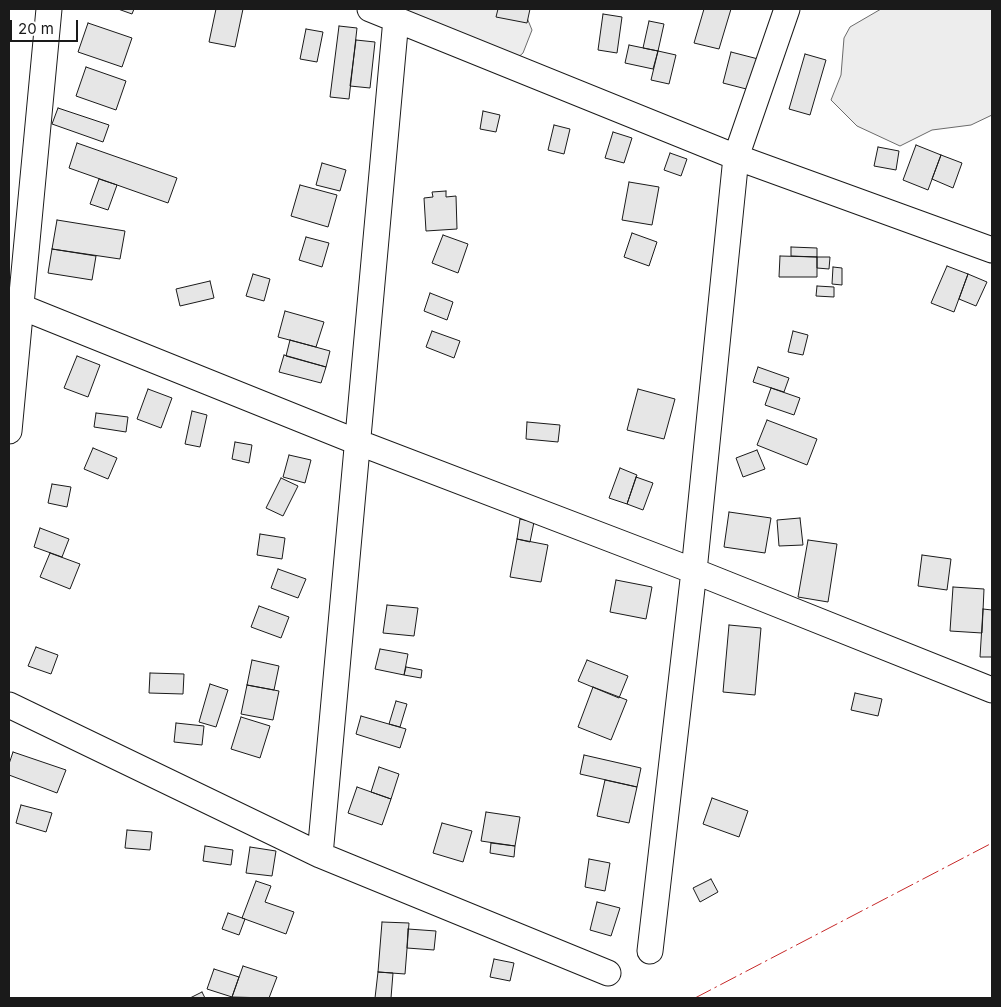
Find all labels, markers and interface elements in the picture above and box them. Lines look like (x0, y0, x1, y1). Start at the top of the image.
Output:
scale bar (12, 10, 80, 42)
text: 20 m (18, 19, 54, 38)

